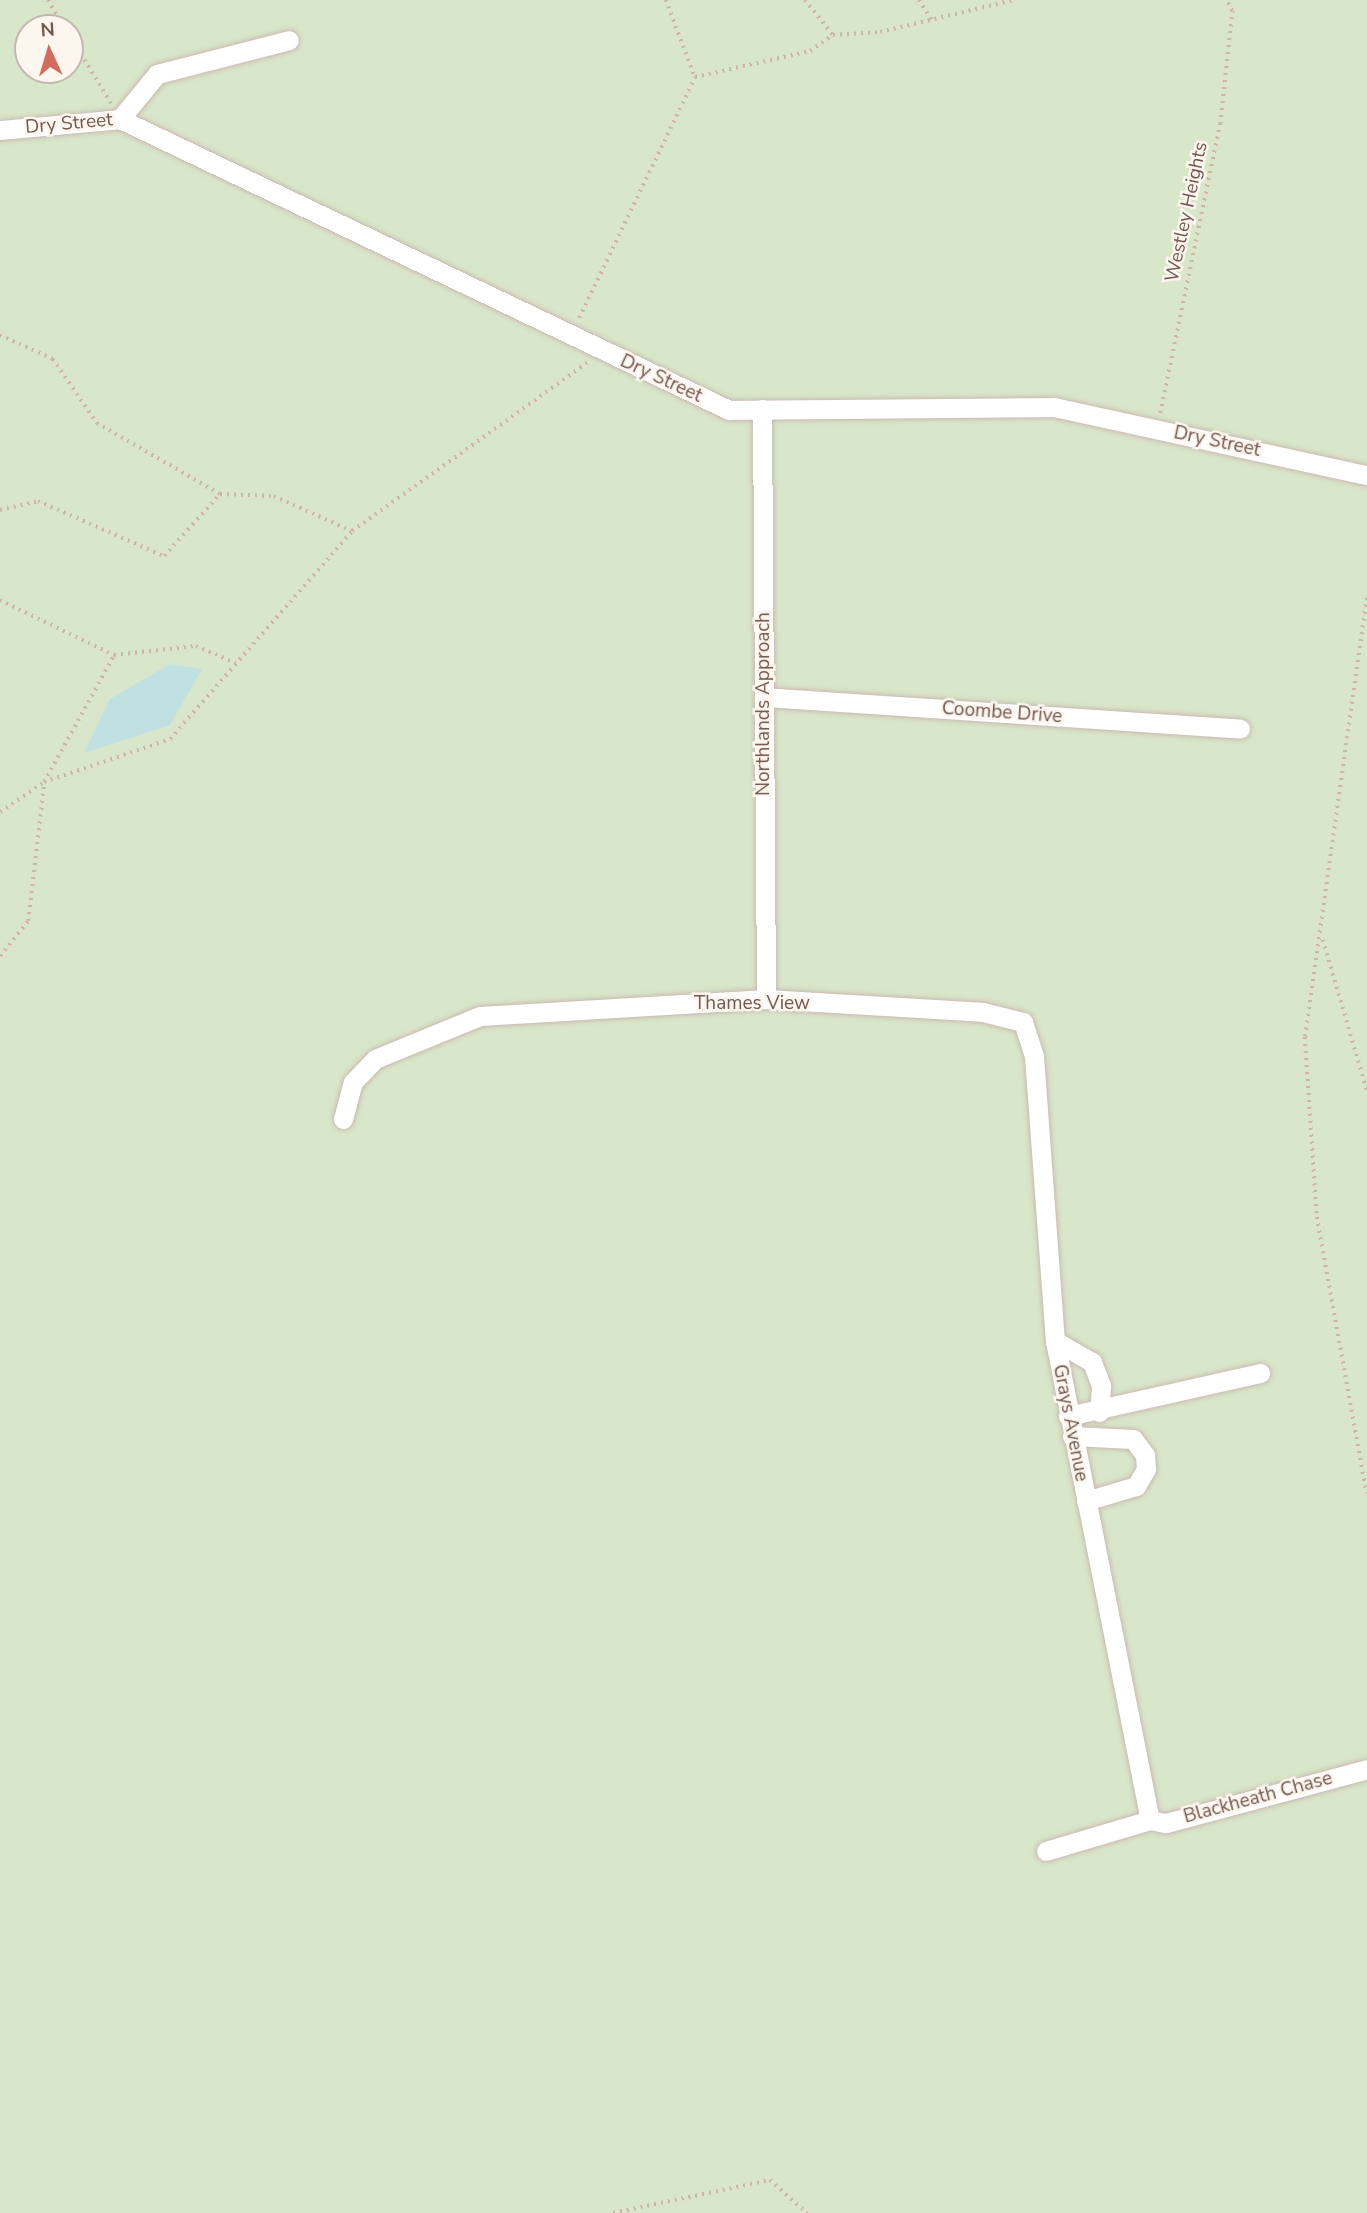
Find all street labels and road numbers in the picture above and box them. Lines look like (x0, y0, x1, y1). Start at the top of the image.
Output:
street label: Dry Street (24, 109, 114, 139)
street label: Westley Heights (1161, 140, 1213, 284)
street label: Dry Street (616, 350, 706, 408)
street label: Dry Street (1172, 422, 1262, 462)
street label: Northlands Approach (753, 612, 775, 796)
street label: Coombe Drive (941, 697, 1063, 729)
street label: Thames View (694, 993, 810, 1015)
street label: Grays Avenue (1047, 1363, 1093, 1483)
street label: Blackheath Chase (1181, 1767, 1335, 1829)

